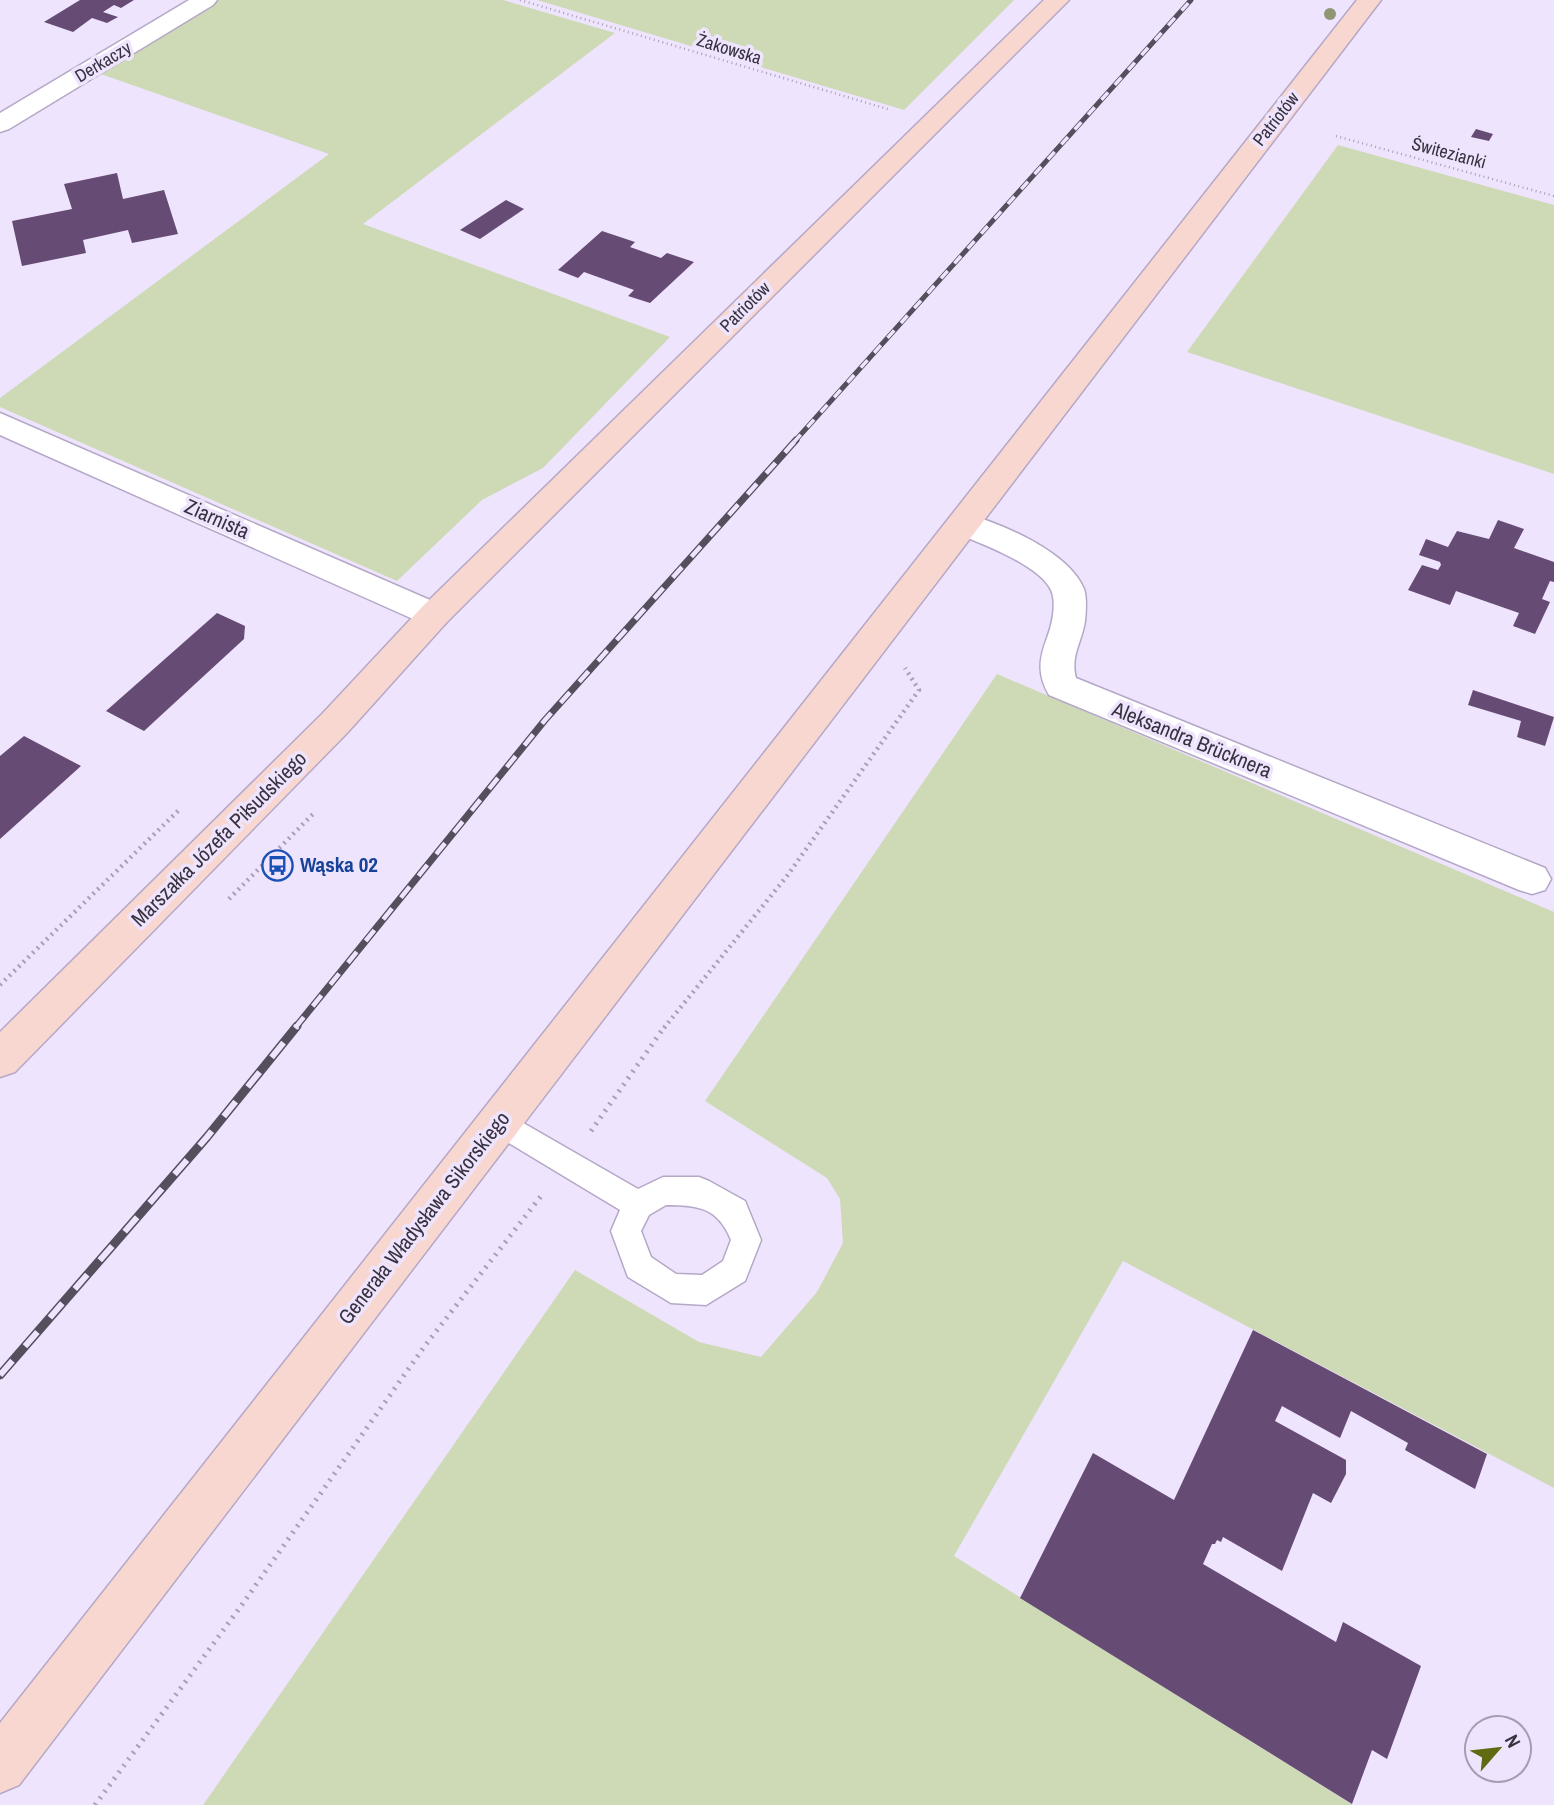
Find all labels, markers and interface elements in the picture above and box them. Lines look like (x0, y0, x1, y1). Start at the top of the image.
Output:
street label: Żakowska (694, 27, 765, 70)
street label: Derkaczy (70, 35, 136, 88)
street label: Patriotów (1247, 86, 1305, 151)
street label: Świtezianki (1409, 131, 1489, 174)
street label: Patriotów (714, 276, 776, 338)
street label: Ziarnista (180, 491, 255, 546)
street label: Aleksandra Brücknera (1107, 694, 1277, 785)
street label: Marszałka Józefa Piłsudskiego (124, 744, 313, 933)
bus stop icon: Wąska 02 (260, 848, 294, 882)
place label: Wąska 02 (300, 850, 378, 879)
street label: Generała Władysława Sikorskiego (331, 1105, 516, 1330)
north arrow (1463, 1714, 1533, 1784)
text: N (1499, 1730, 1527, 1752)

